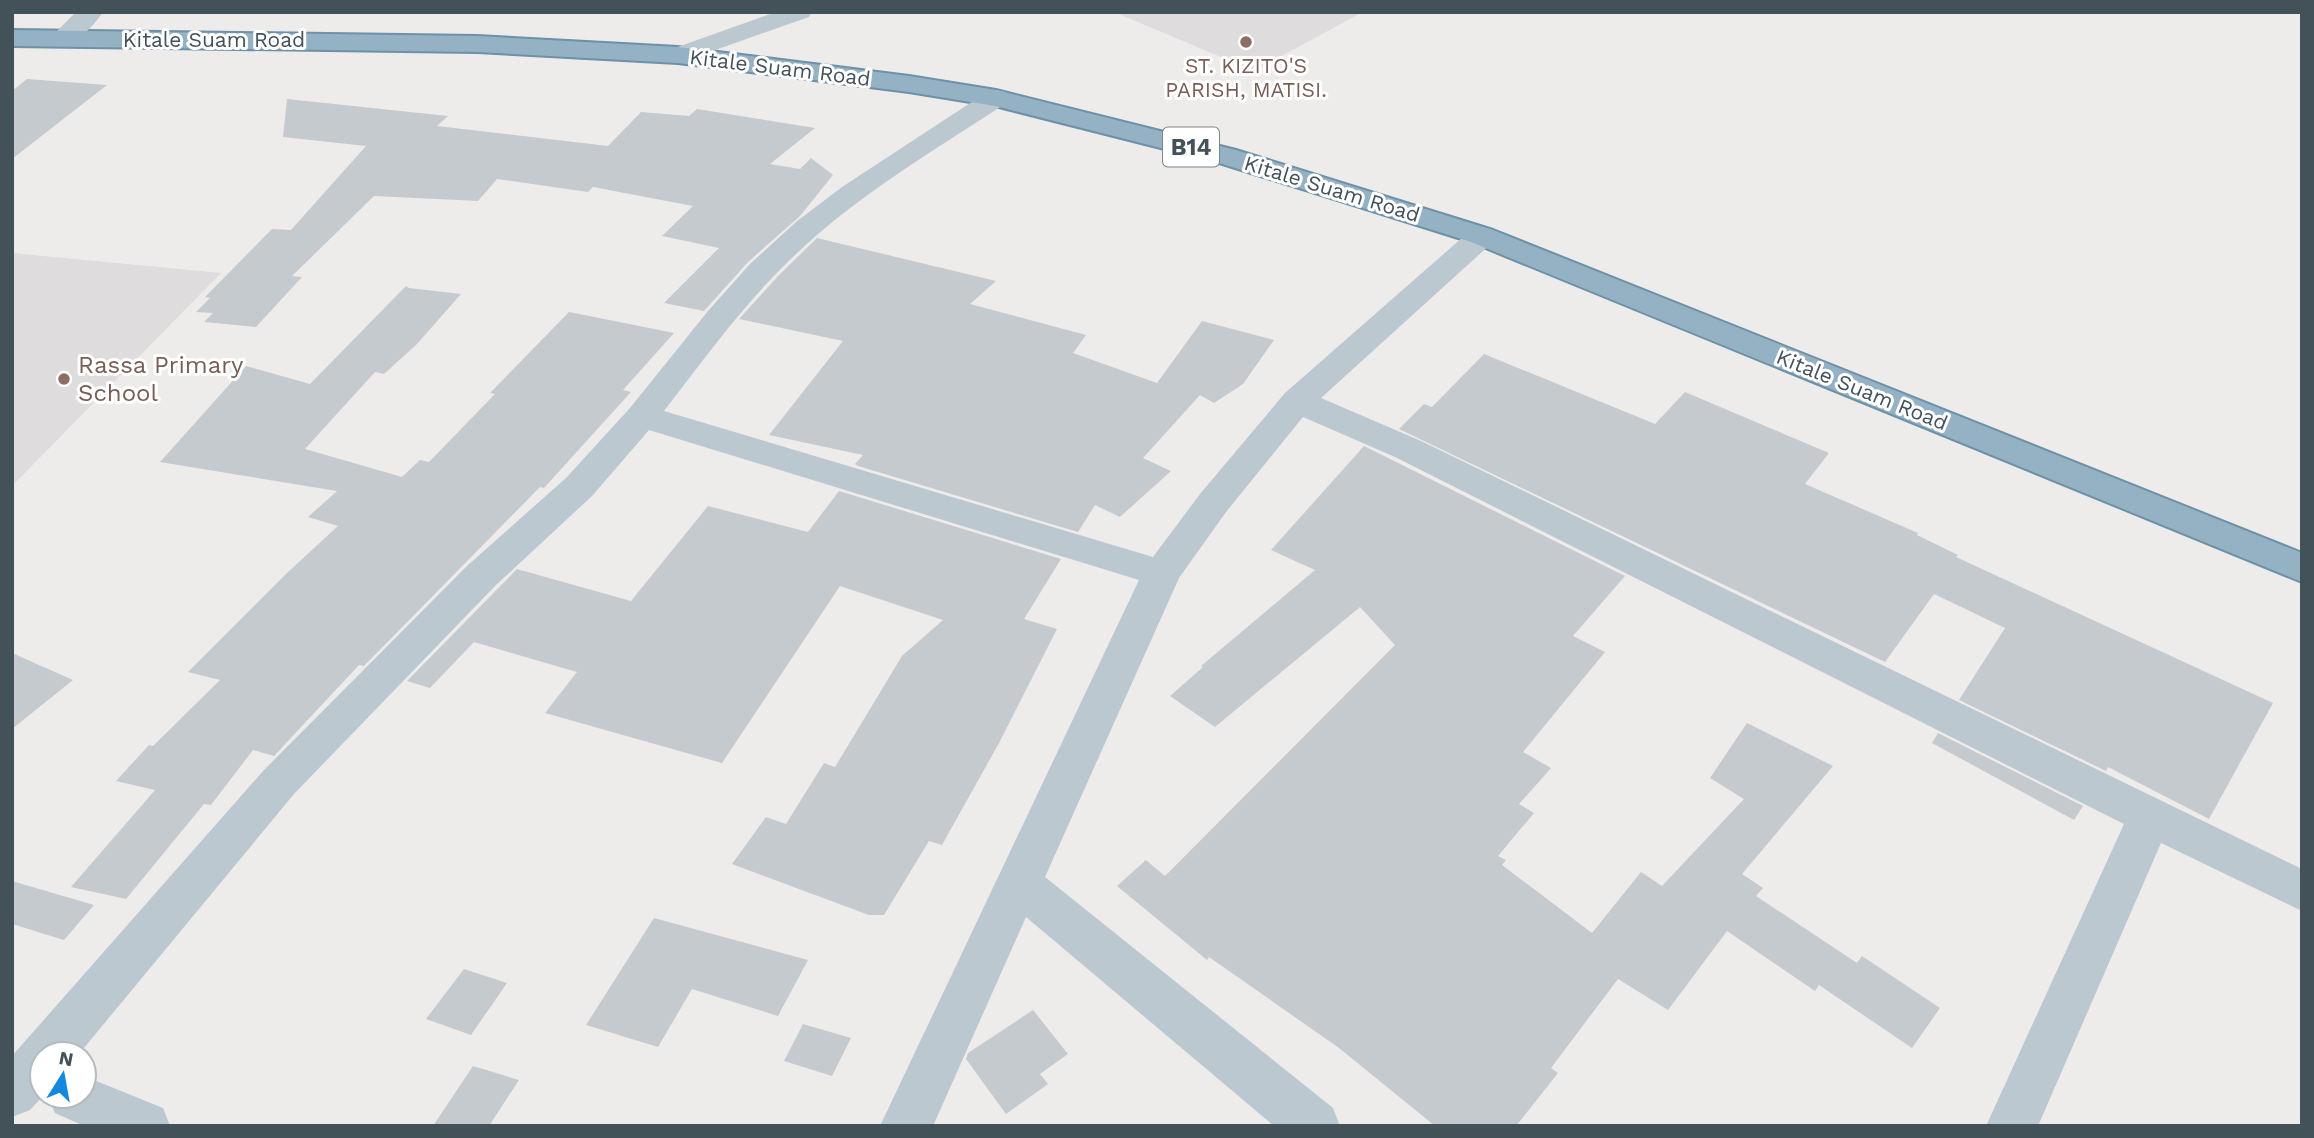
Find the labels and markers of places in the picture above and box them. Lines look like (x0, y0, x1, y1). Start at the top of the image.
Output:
marker: ST. KIZITO'S PARISH, MATISI. (1238, 34, 1254, 50)
place label: ST. KIZITO'S PARISH, MATISI. (1165, 53, 1327, 102)
place label: Rassa Primary School (78, 351, 244, 407)
marker: Rassa Primary School (56, 371, 72, 387)

